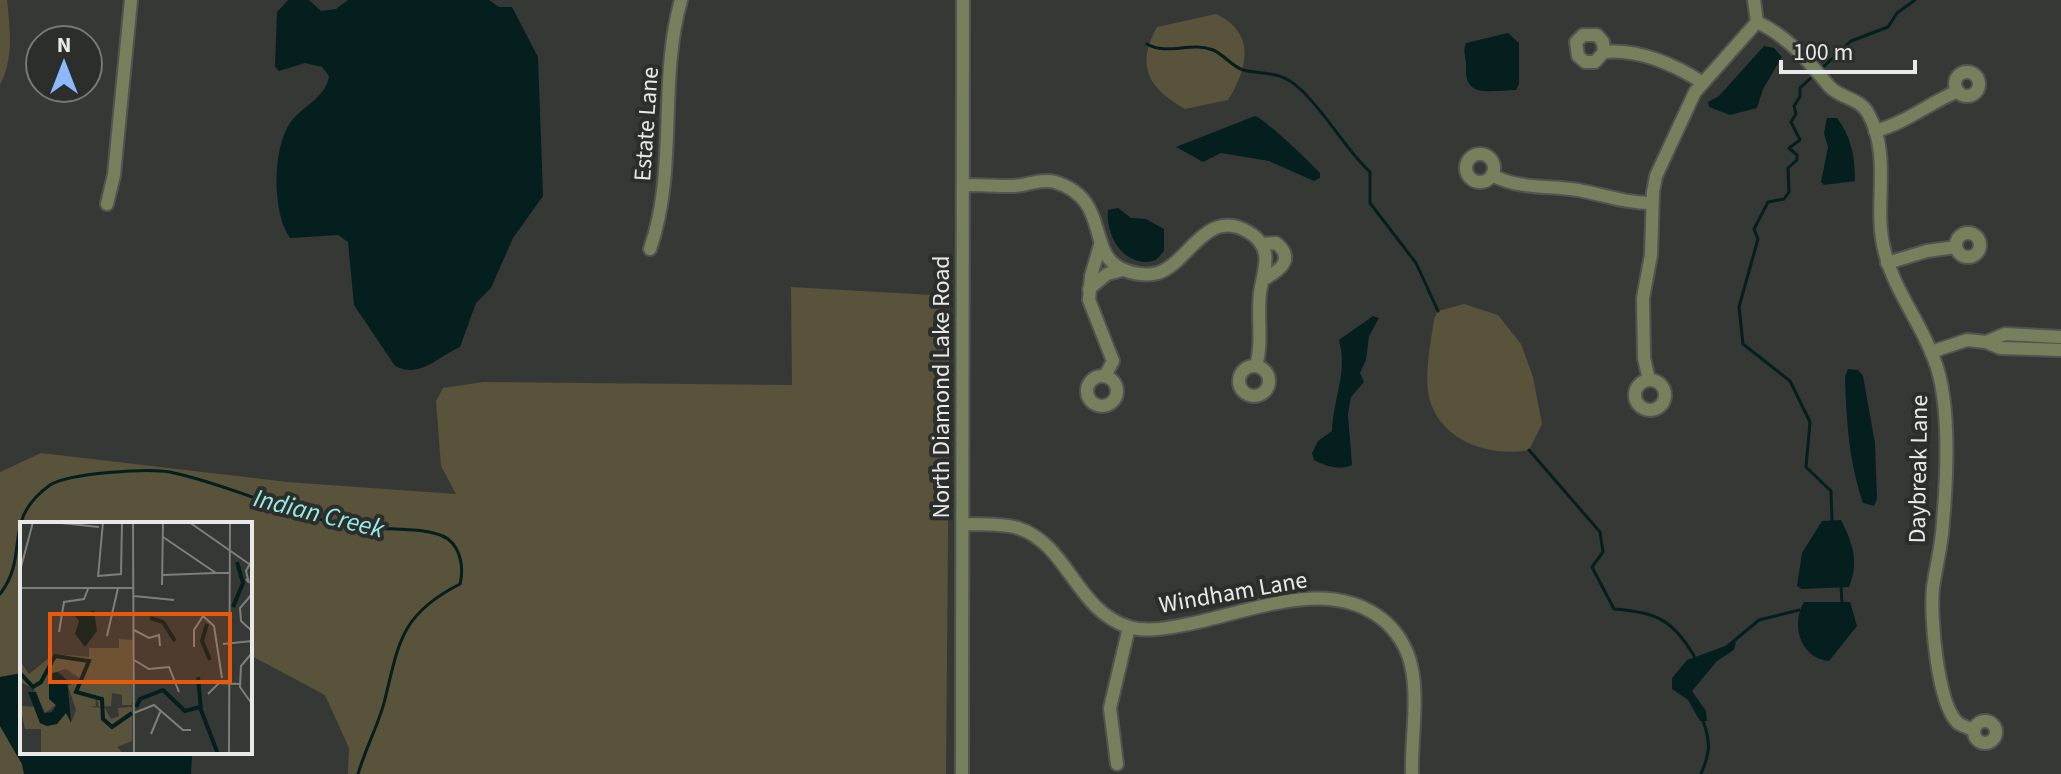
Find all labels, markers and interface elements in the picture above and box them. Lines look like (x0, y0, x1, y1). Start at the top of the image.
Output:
north arrow (24, 24, 104, 104)
scale bar (1781, 24, 1915, 74)
text: N (57, 29, 71, 61)
text: 100 m (1793, 35, 1853, 70)
street label: Estate Lane (625, 66, 668, 183)
street label: North Diamond Lake Road (924, 255, 959, 519)
street label: Daybreak Lane (1900, 394, 1937, 544)
water label: Indian Creek (250, 479, 389, 548)
inset map (20, 522, 252, 754)
street label: Windham Lane (1156, 562, 1310, 623)

